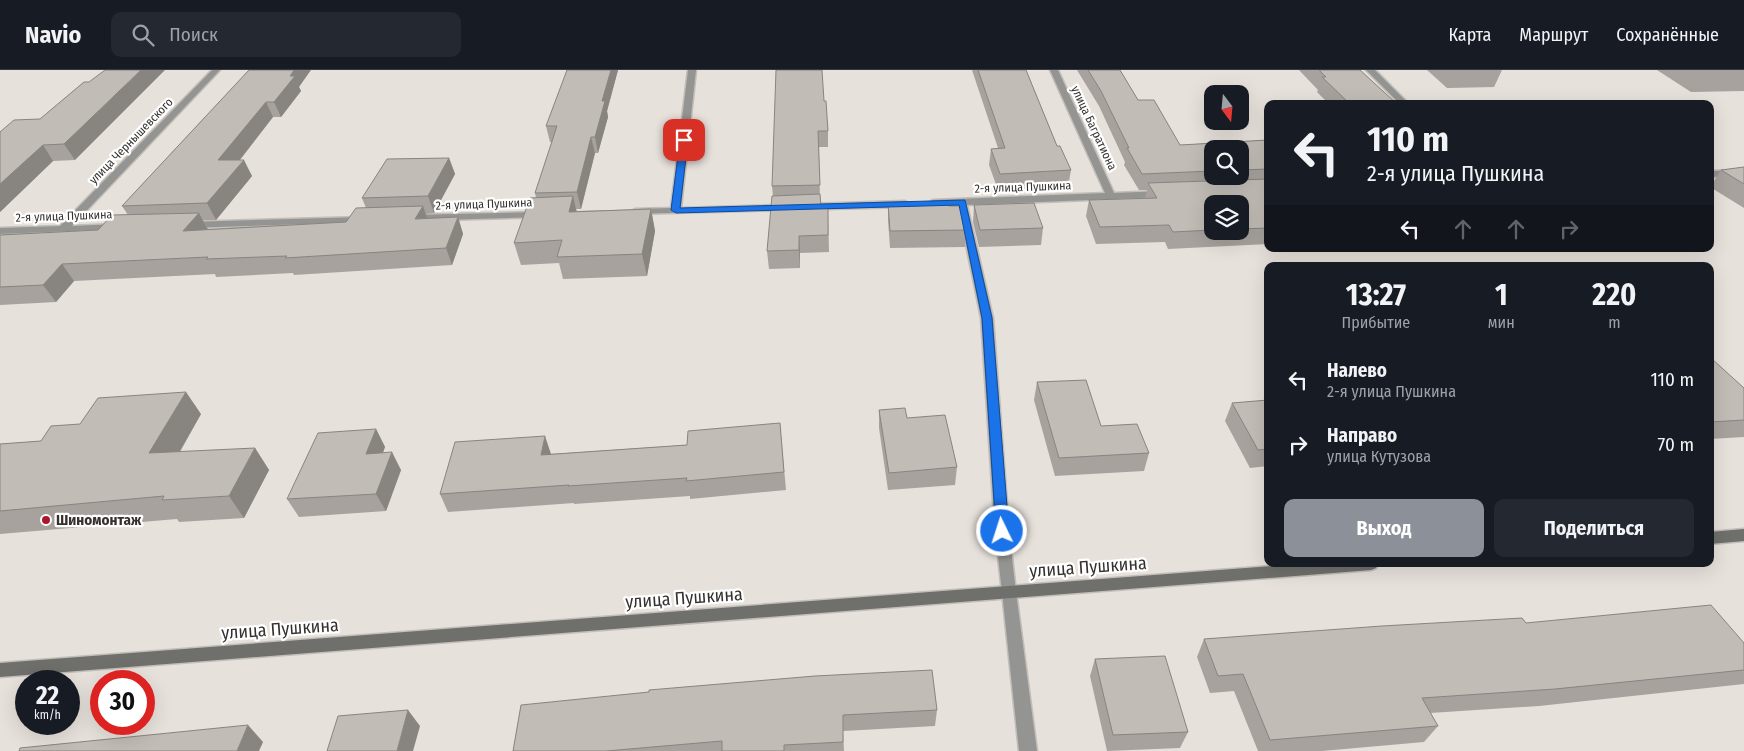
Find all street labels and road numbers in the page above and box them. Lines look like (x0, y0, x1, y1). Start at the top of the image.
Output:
street label: улица Багратиона (1068, 84, 1120, 173)
street label: улица Чернышевского (86, 95, 176, 187)
street label: 2-я улица Пушкина (974, 178, 1072, 196)
street label: 2-я улица Пушкина (435, 195, 533, 213)
street label: 2-я улица Пушкина (15, 207, 113, 225)
street label: улица Пушкина (1029, 552, 1148, 582)
street label: улица Пушкина (625, 583, 744, 613)
street label: улица Пушкина (221, 614, 340, 644)

